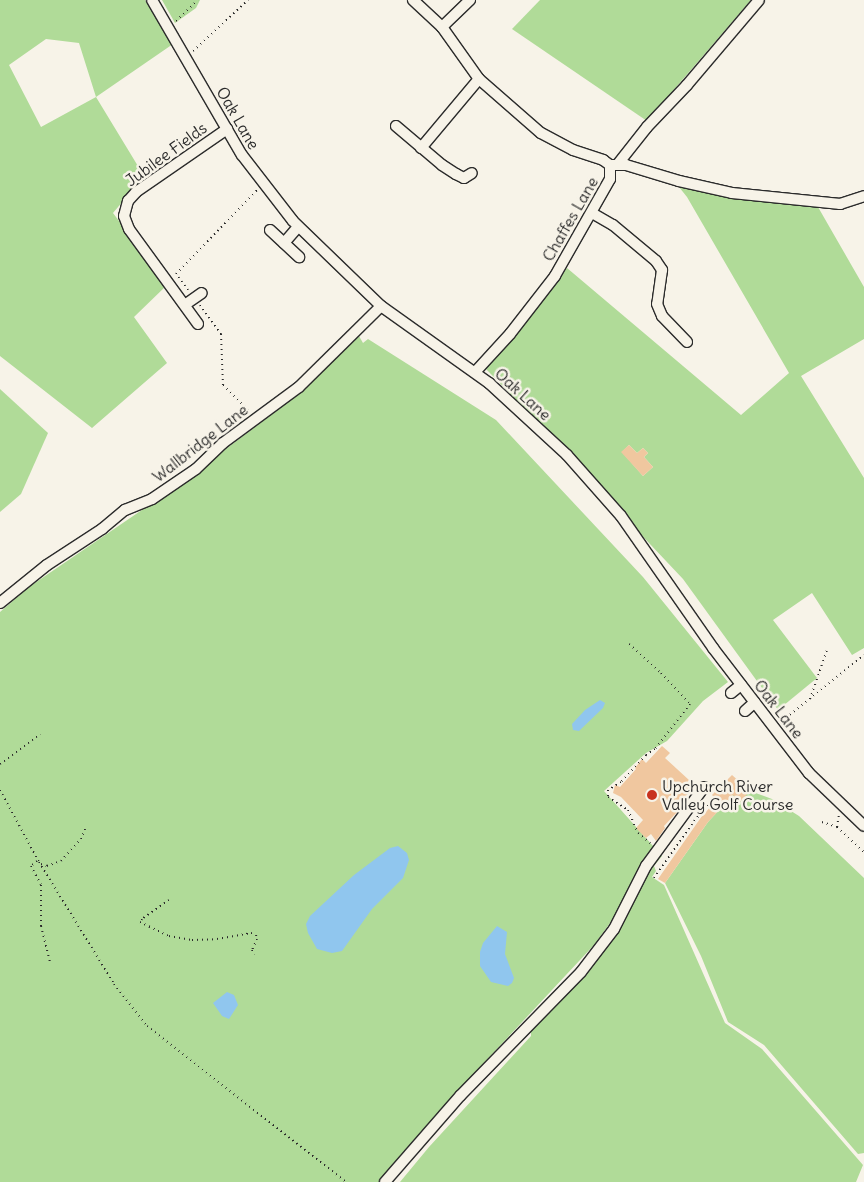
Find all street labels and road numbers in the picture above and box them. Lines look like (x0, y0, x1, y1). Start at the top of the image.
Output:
street label: Oak Lane (212, 83, 264, 153)
street label: Jubilee Fields (122, 118, 210, 190)
street label: Chaffes Lane (538, 173, 602, 265)
street label: Oak Lane (491, 364, 555, 424)
street label: Wallbridge Lane (149, 400, 251, 486)
street label: Oak Lane (750, 676, 808, 742)

